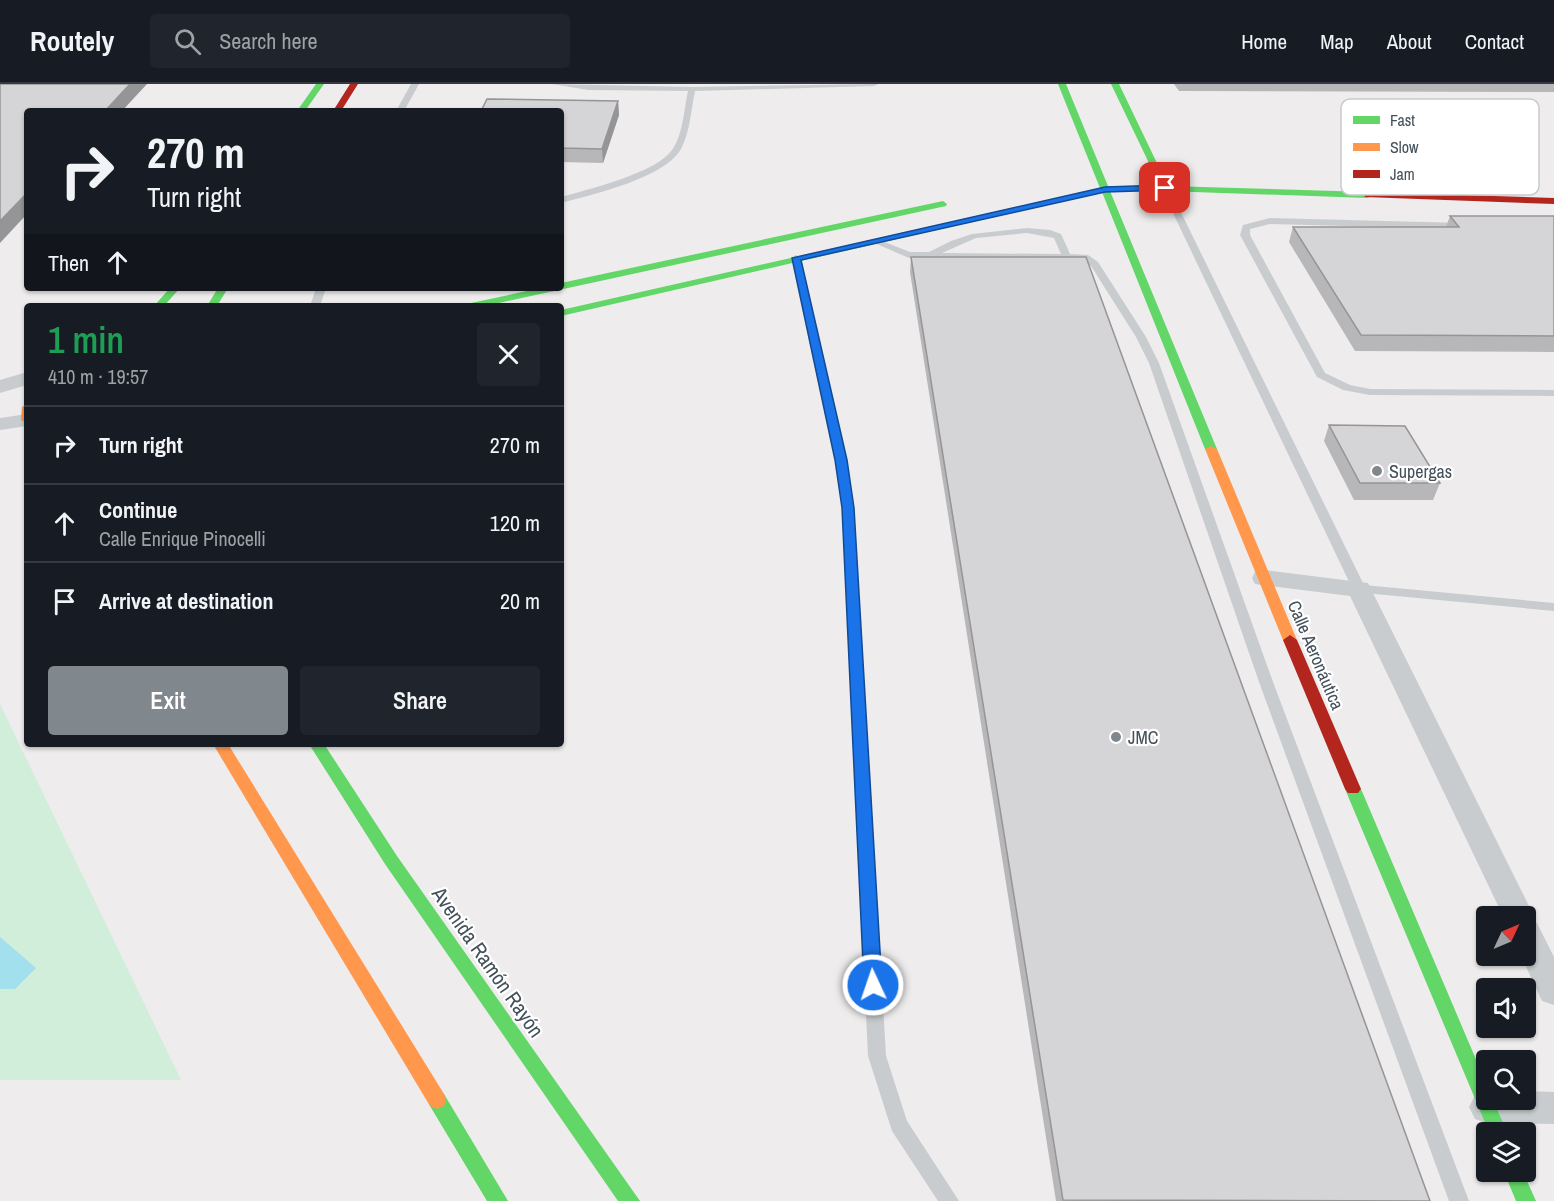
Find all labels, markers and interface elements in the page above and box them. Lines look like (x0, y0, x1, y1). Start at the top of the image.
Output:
search box (150, 14, 570, 68)
text: Routely (30, 22, 114, 60)
icon: search (171, 25, 204, 58)
text: Search here (219, 26, 317, 56)
text: Home (1241, 27, 1287, 56)
text: Map (1320, 27, 1354, 56)
text: About (1387, 27, 1432, 56)
text: Contact (1465, 27, 1524, 56)
legend (1341, 99, 1539, 195)
text: Fast (1390, 109, 1415, 131)
text: 270 m (147, 125, 245, 181)
icon: right (48, 132, 126, 210)
text: Slow (1390, 136, 1419, 158)
pin (1139, 162, 1190, 213)
text: Jam (1390, 163, 1415, 185)
icon: arrive (1148, 171, 1181, 204)
text: Turn right (147, 179, 241, 215)
icon: ahead (101, 246, 134, 279)
text: Then (48, 248, 89, 278)
text: 1 min (48, 316, 124, 364)
button: close (477, 323, 540, 386)
text: 410 m · 19:57 (48, 363, 148, 390)
icon: right (48, 429, 81, 462)
text: Turn right (99, 430, 183, 460)
text: 270 m (490, 430, 540, 460)
place label: Supergas (1389, 459, 1452, 484)
marker: Supergas (1370, 464, 1384, 478)
text: Continue (99, 495, 177, 525)
icon: ahead (48, 507, 81, 540)
text: 120 m (490, 508, 540, 538)
text: Calle Enrique Pinocelli (99, 525, 266, 552)
icon: arrive (48, 585, 81, 618)
text: Arrive at destination (99, 586, 273, 616)
text: 20 m (500, 586, 540, 616)
street label: Calle Aeronáutica (1282, 596, 1350, 714)
button: Exit (48, 666, 288, 735)
button: Share (300, 666, 540, 735)
place label: JMC (1128, 725, 1158, 750)
marker: JMC (1109, 730, 1123, 744)
street label: Avenida Ramón Rayón (425, 880, 551, 1043)
north arrow (1476, 906, 1536, 966)
map controls (1476, 906, 1536, 1182)
position arrow (841, 953, 905, 1017)
button: sound (1476, 978, 1536, 1038)
button: search (1476, 1050, 1536, 1110)
button: layers (1476, 1122, 1536, 1182)

